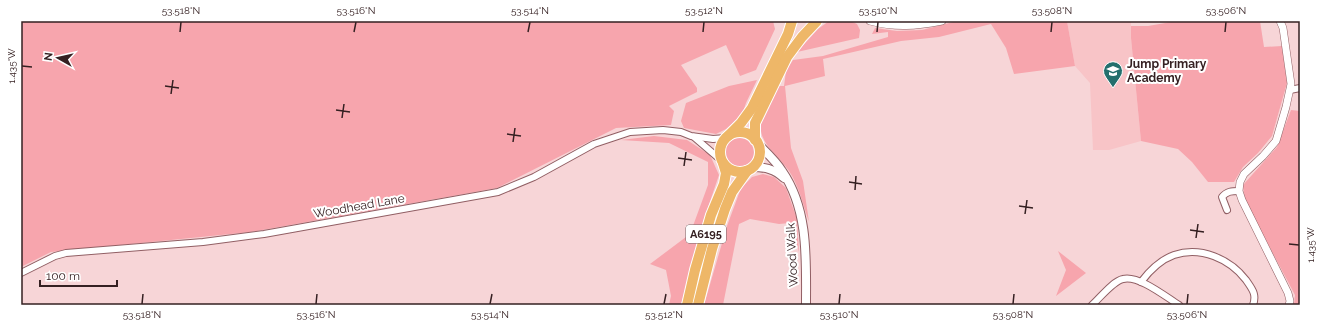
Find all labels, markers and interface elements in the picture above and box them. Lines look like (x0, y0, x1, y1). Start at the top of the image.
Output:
text: 53.518°N (162, 5, 200, 16)
text: 53.516°N (337, 5, 375, 16)
text: 53.514°N (511, 5, 549, 16)
text: 53.512°N (685, 5, 723, 16)
text: 53.510°N (859, 5, 897, 16)
text: 53.508°N (1032, 5, 1072, 16)
text: 53.506°N (1206, 5, 1246, 16)
north arrow (38, 38, 78, 78)
text: 1.435°W (6, 48, 17, 84)
text: N (42, 52, 56, 62)
place label: Jump Primary Academy (1127, 57, 1207, 85)
school or university icon: Jump Primary Academy (1102, 60, 1124, 88)
street label: Woodhead Lane (312, 191, 406, 221)
street label: Wood Walk (783, 222, 801, 287)
road number: A6195 (686, 225, 726, 243)
text: 1.435°W (1305, 227, 1316, 263)
scale bar (40, 262, 117, 288)
text: 100 m (46, 269, 80, 283)
text: 53.518°N (123, 309, 161, 320)
text: 53.516°N (297, 309, 335, 320)
text: 53.514°N (471, 309, 509, 320)
text: 53.512°N (645, 309, 683, 320)
text: 53.510°N (820, 309, 858, 320)
text: 53.508°N (993, 309, 1033, 320)
text: 53.506°N (1167, 309, 1207, 320)

